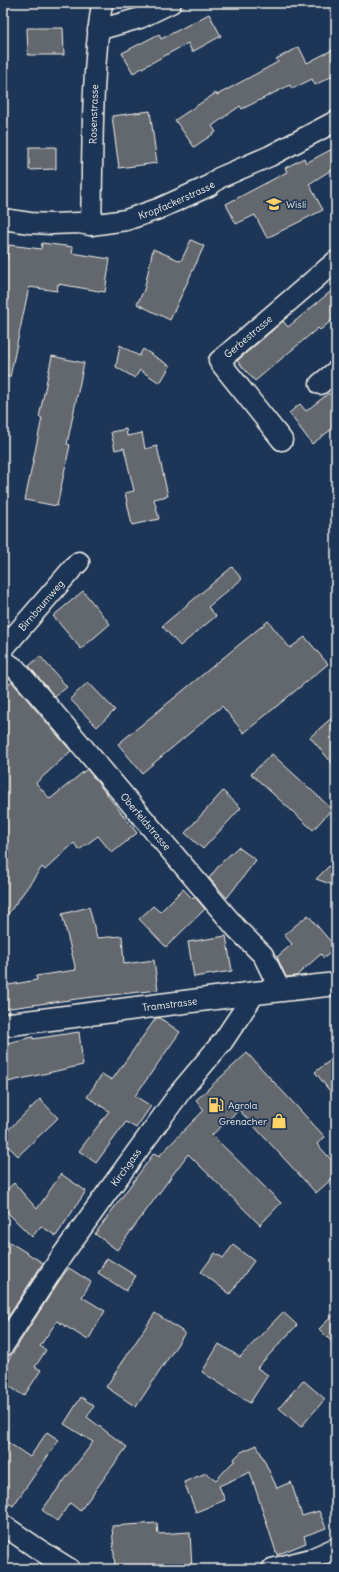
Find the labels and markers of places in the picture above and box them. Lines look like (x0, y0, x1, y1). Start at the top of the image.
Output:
school or university icon: Wisli (265, 195, 283, 213)
place label: Wisli (286, 198, 306, 211)
fuel station icon: Agrola (207, 1096, 225, 1114)
place label: Agrola (228, 1099, 258, 1112)
shop icon: Grenacher (270, 1112, 288, 1130)
place label: Grenacher (219, 1115, 267, 1128)

